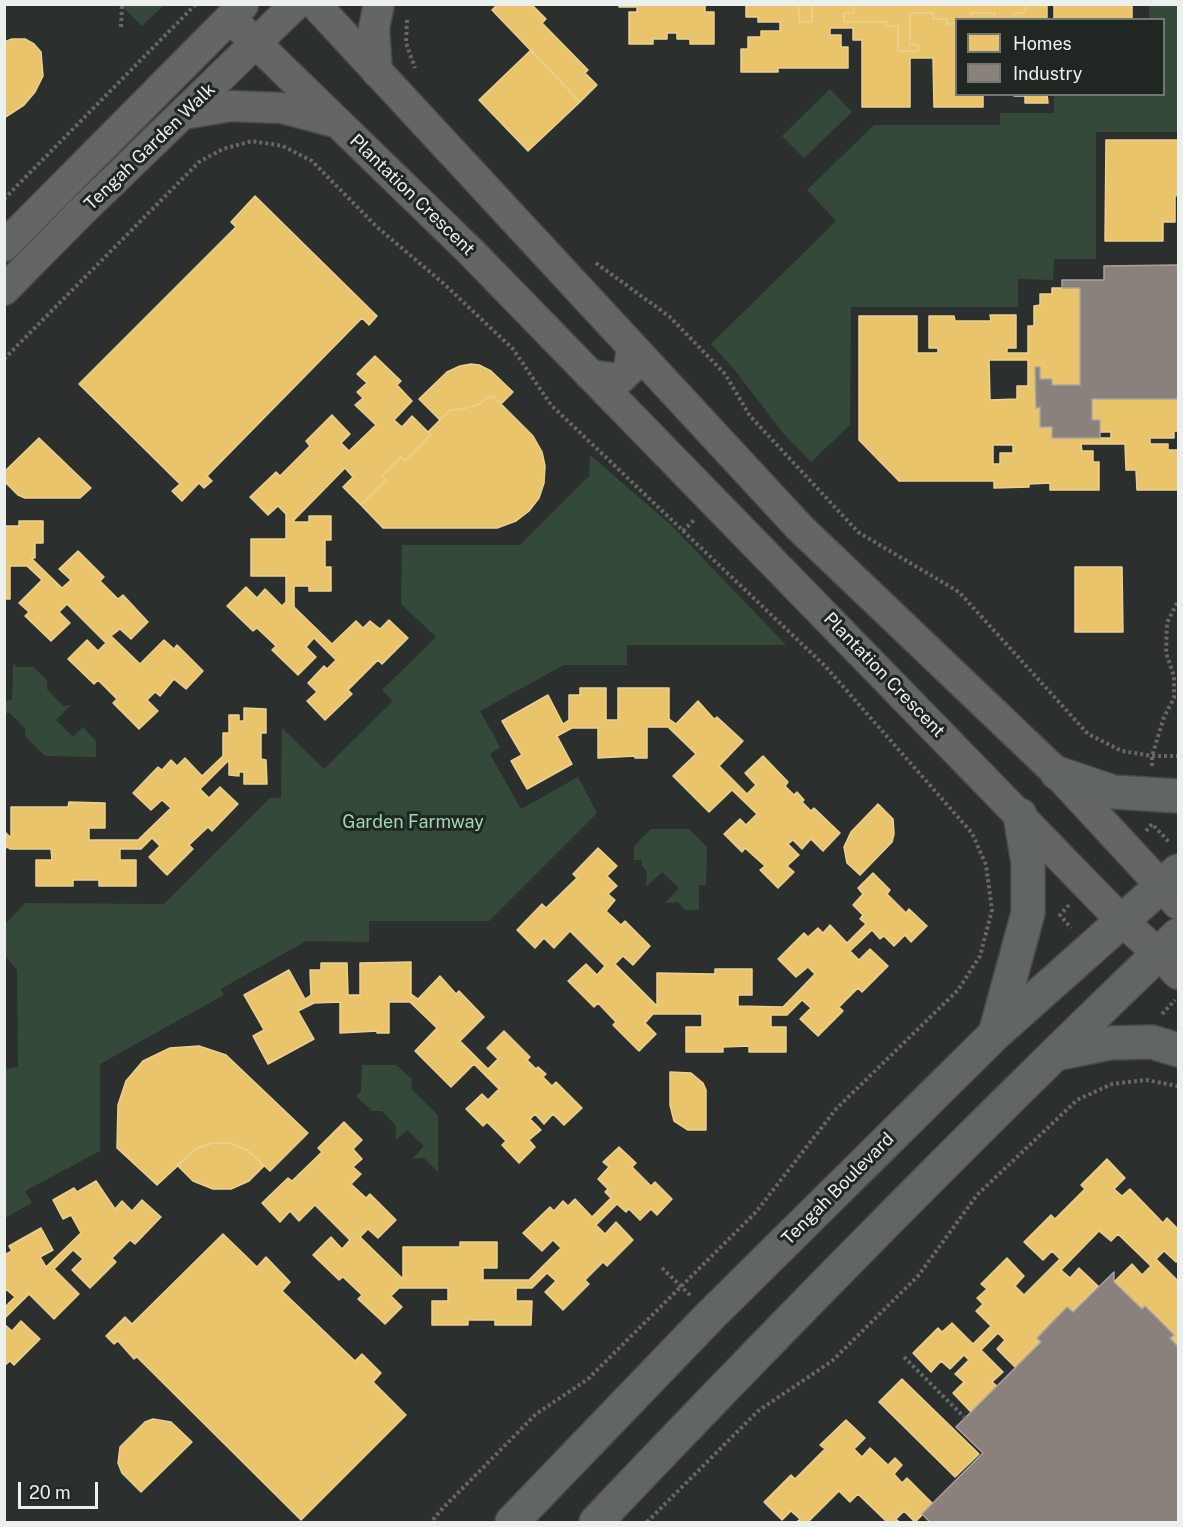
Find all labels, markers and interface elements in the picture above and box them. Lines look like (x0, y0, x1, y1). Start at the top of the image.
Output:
legend (955, 18, 1165, 96)
text: Homes (1013, 33, 1072, 54)
text: Industry (1013, 63, 1082, 84)
street label: Tengah Garden Walk (80, 79, 220, 215)
street label: Plantation Crescent (345, 130, 479, 260)
street label: Plantation Crescent (819, 608, 949, 742)
park label: Garden Farmway (342, 811, 484, 833)
street label: Tengah Boulevard (777, 1128, 899, 1250)
scale bar (21, 1470, 100, 1508)
text: 20 m (29, 1482, 71, 1503)

